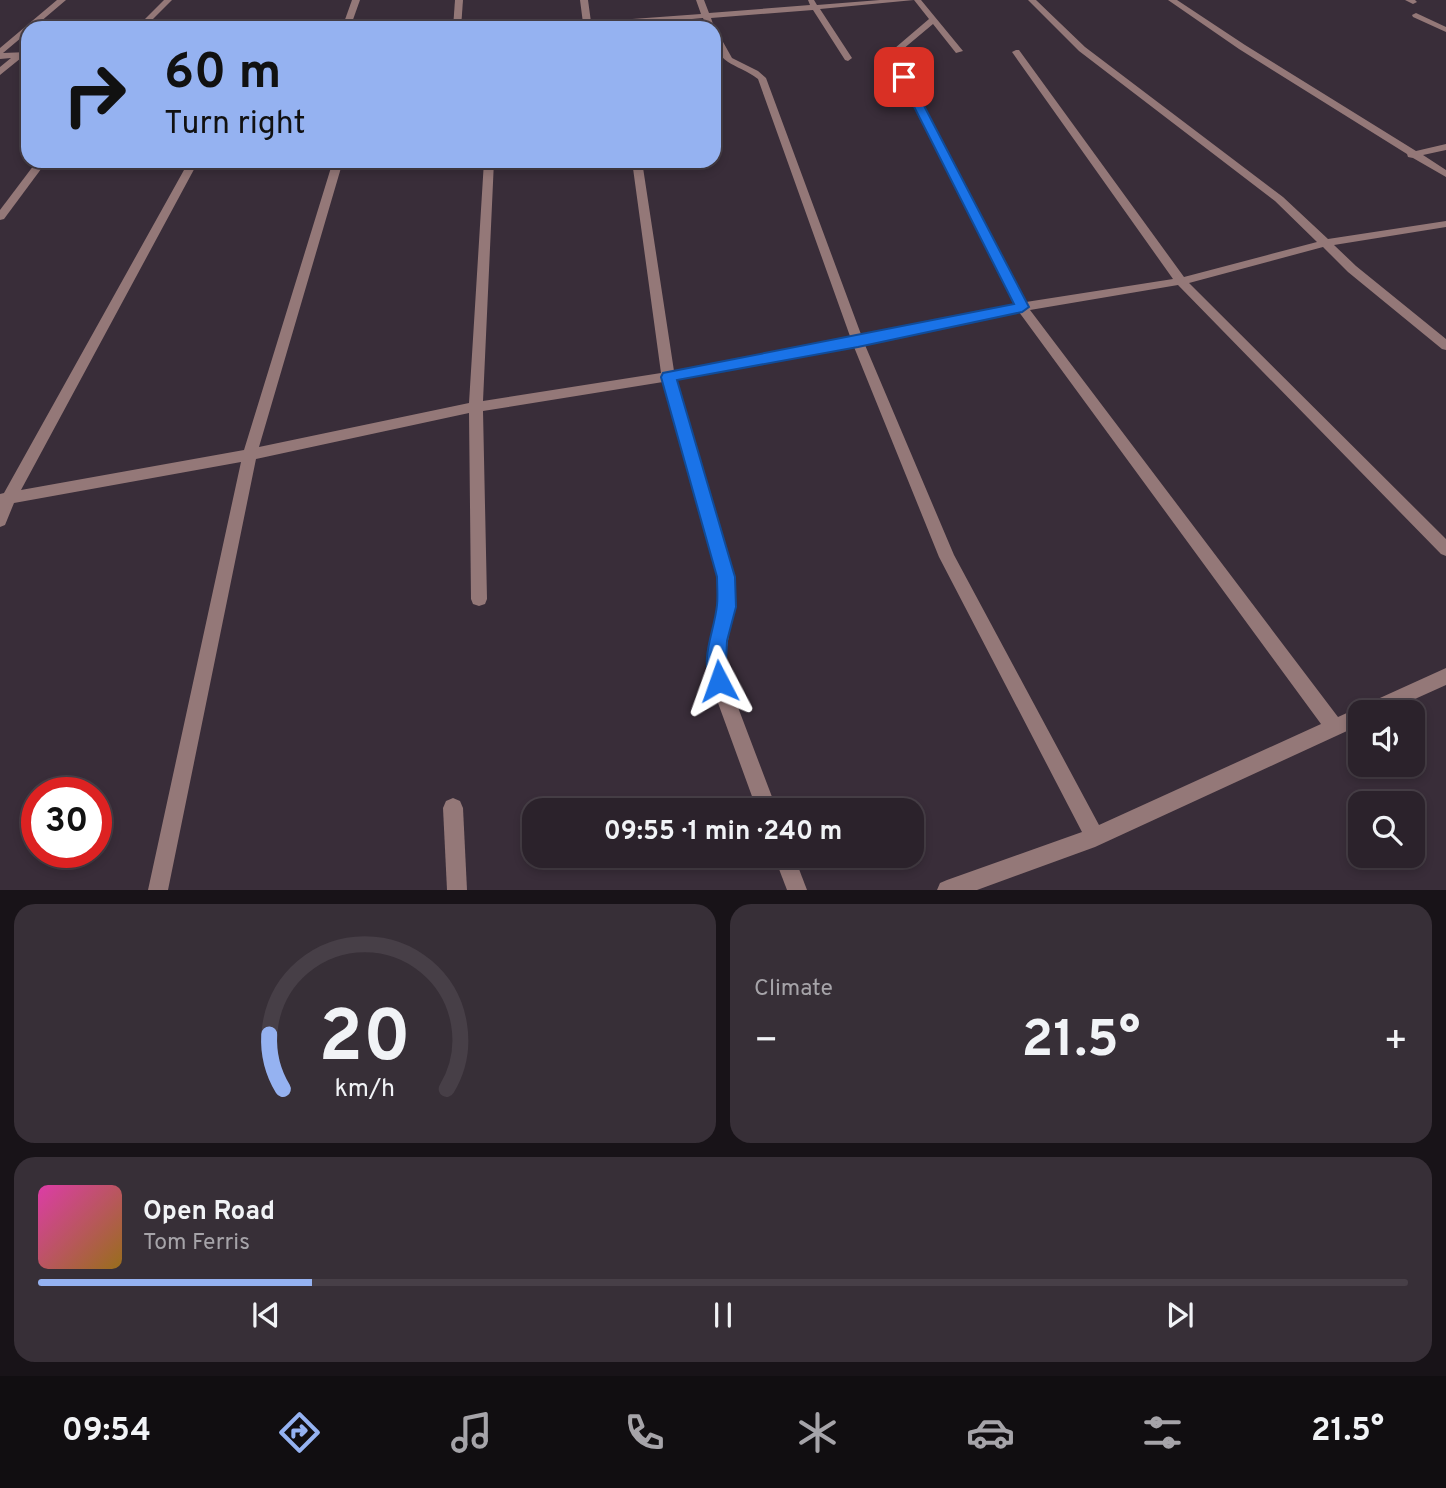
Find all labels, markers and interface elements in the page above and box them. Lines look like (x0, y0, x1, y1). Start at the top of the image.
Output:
text: 60 m (164, 44, 282, 106)
pin (874, 47, 934, 107)
icon: right (49, 49, 140, 140)
icon: arrive (885, 58, 923, 96)
text: Turn right (164, 105, 306, 145)
position arrow (682, 644, 756, 718)
map controls (1348, 700, 1425, 868)
button: sound (1348, 700, 1425, 777)
speed limit sign: 30 (21, 777, 112, 868)
button: search (1348, 791, 1425, 868)
text: 09:55 · 1 min · 240 m (604, 816, 842, 849)
text: Climate (754, 975, 833, 1004)
text: 20 (319, 996, 411, 1088)
text: 21.5° (1022, 1009, 1140, 1075)
text: − (754, 1018, 779, 1067)
text: + (1383, 1018, 1408, 1067)
text: km/h (335, 1074, 395, 1106)
text: Open Road (143, 1196, 275, 1229)
text: Tom Ferris (143, 1229, 250, 1258)
icon: previous (247, 1296, 285, 1334)
icon: pause (704, 1296, 742, 1334)
icon: next (1161, 1296, 1199, 1334)
icon: directions (275, 1408, 324, 1457)
icon: music (447, 1408, 496, 1457)
icon: phone (620, 1408, 669, 1457)
icon: climate (793, 1408, 842, 1457)
icon: car (966, 1408, 1015, 1457)
icon: filters (1138, 1408, 1187, 1457)
text: 09:54 (62, 1412, 151, 1452)
text: 21.5° (1311, 1412, 1384, 1452)

